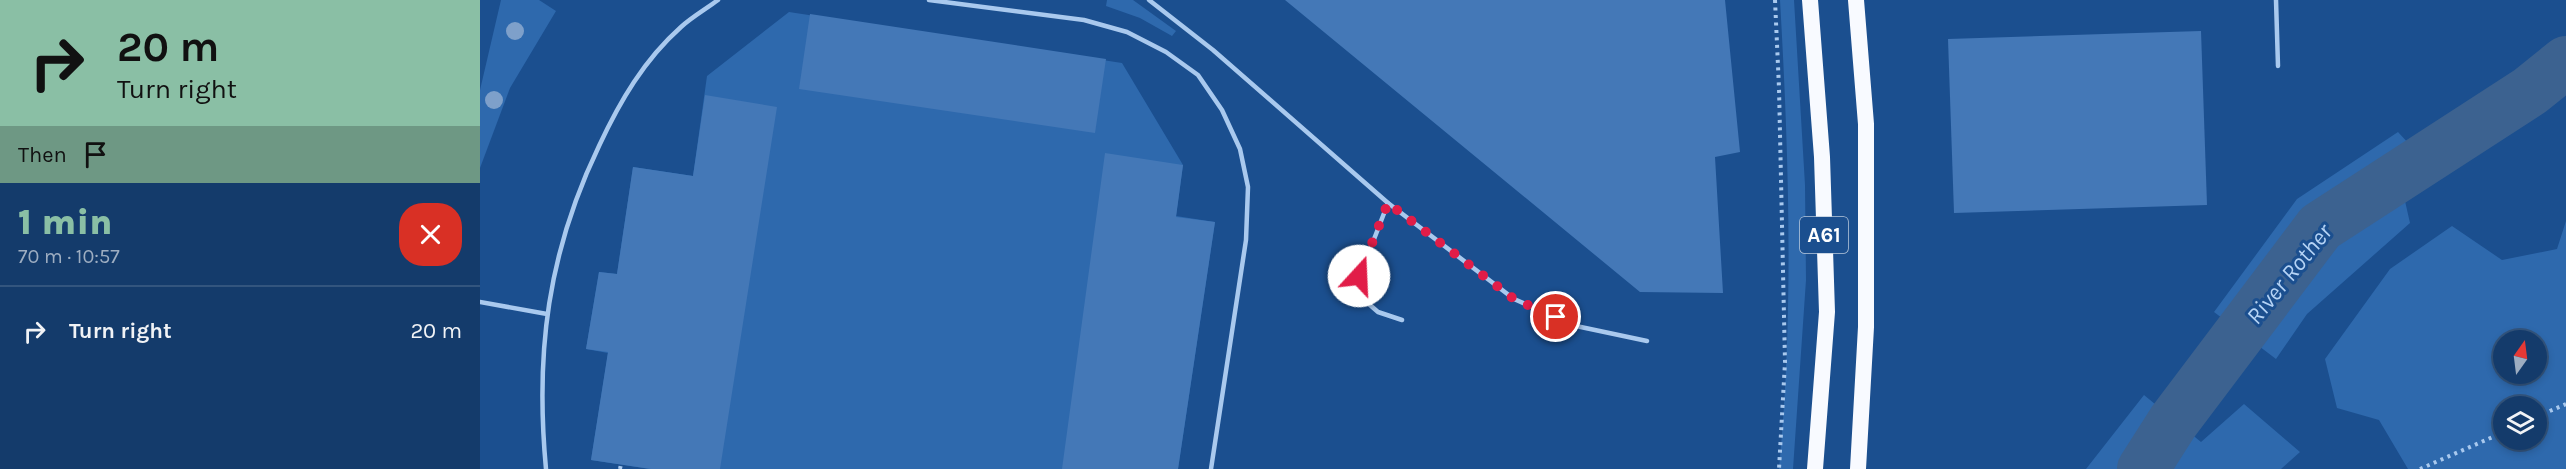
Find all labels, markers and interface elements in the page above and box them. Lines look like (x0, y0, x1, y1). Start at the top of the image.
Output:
text: 20 m (117, 22, 219, 72)
icon: right (18, 24, 96, 102)
text: Turn right (117, 73, 237, 105)
icon: arrive (79, 138, 112, 171)
text: Then (18, 142, 67, 168)
text: 1 min (18, 201, 112, 243)
button: close (399, 203, 462, 266)
road number: A61 (1800, 217, 1848, 253)
water label: River Rother (2240, 218, 2338, 330)
position arrow (1327, 244, 1391, 308)
text: 70 m · 10:57 (18, 245, 120, 268)
pin (1530, 291, 1581, 342)
icon: arrive (1539, 300, 1572, 333)
icon: right (18, 315, 51, 348)
text: Turn right (69, 318, 172, 344)
text: 20 m (410, 318, 462, 344)
north arrow (2493, 330, 2547, 384)
map controls (2493, 330, 2547, 450)
button: layers (2493, 396, 2547, 450)

